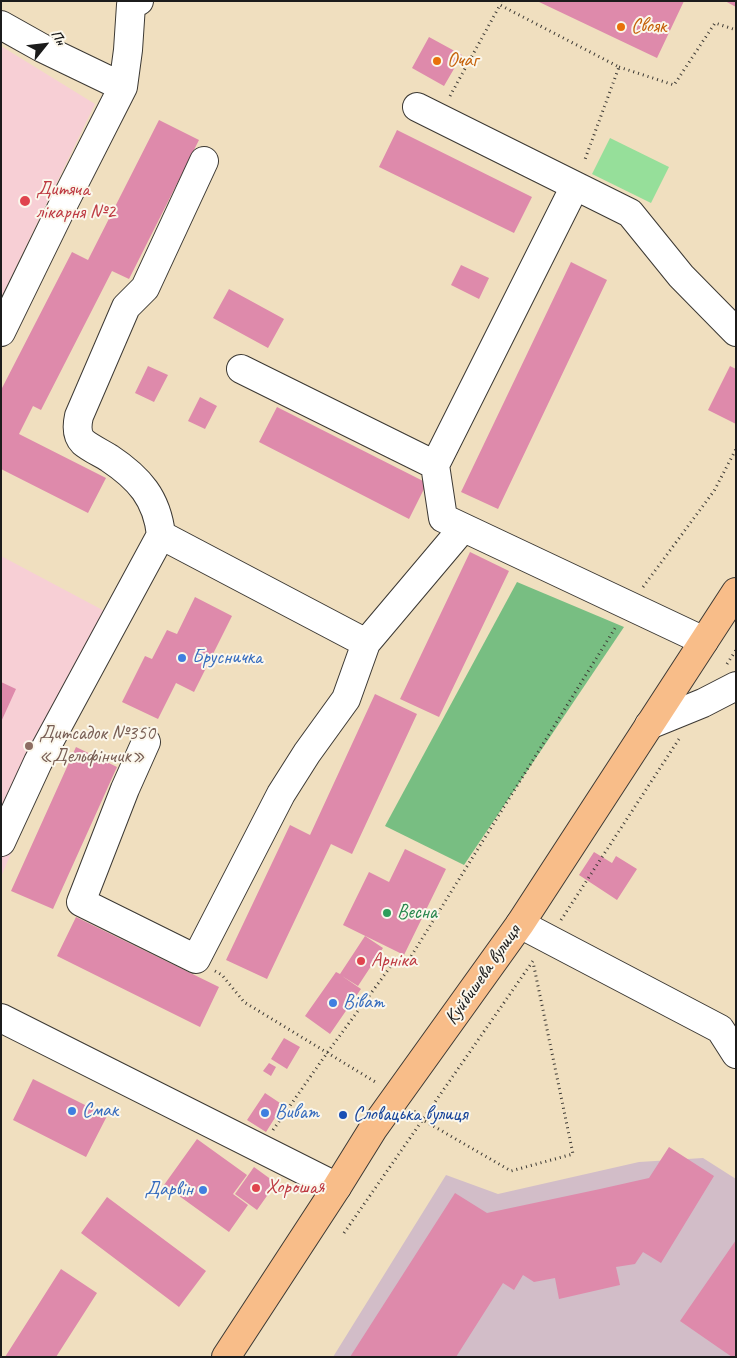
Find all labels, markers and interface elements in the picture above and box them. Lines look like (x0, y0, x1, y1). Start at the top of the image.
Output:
place label: Свояк (631, 15, 666, 39)
north arrow (20, 20, 70, 70)
marker: Свояк (615, 21, 627, 33)
text: Пн (48, 27, 70, 48)
place label: Очаг (447, 49, 478, 73)
marker: Очаг (431, 55, 443, 67)
place label: Дитяча лікарня №2 (36, 178, 115, 225)
marker: Дитяча лікарня №2 (18, 194, 32, 208)
place label: Брусничка (192, 646, 262, 670)
marker: Брусничка (176, 652, 188, 664)
place label: Дитсадок №350 «Дельфінчик» (39, 722, 155, 769)
marker: Дитсадок №350 «Дельфінчик» (23, 740, 35, 752)
place label: Весна (397, 901, 437, 925)
marker: Весна (381, 907, 393, 919)
street label: Куйбишева вулиця (440, 920, 526, 1030)
place label: Арніка (371, 949, 416, 973)
marker: Арніка (355, 955, 367, 967)
place label: Віват (343, 991, 384, 1015)
marker: Віват (327, 997, 339, 1009)
place label: Смак (82, 1099, 118, 1123)
place label: Виват (275, 1101, 319, 1125)
place label: Словацька вулиця (353, 1103, 468, 1127)
marker: Смак (66, 1105, 78, 1117)
marker: Виват (259, 1107, 271, 1119)
marker: Словацька вулиця (337, 1109, 349, 1121)
place label: Хорошая (266, 1176, 324, 1200)
place label: Дарвін (145, 1178, 193, 1202)
marker: Хорошая (250, 1182, 262, 1194)
marker: Дарвін (197, 1184, 209, 1196)

